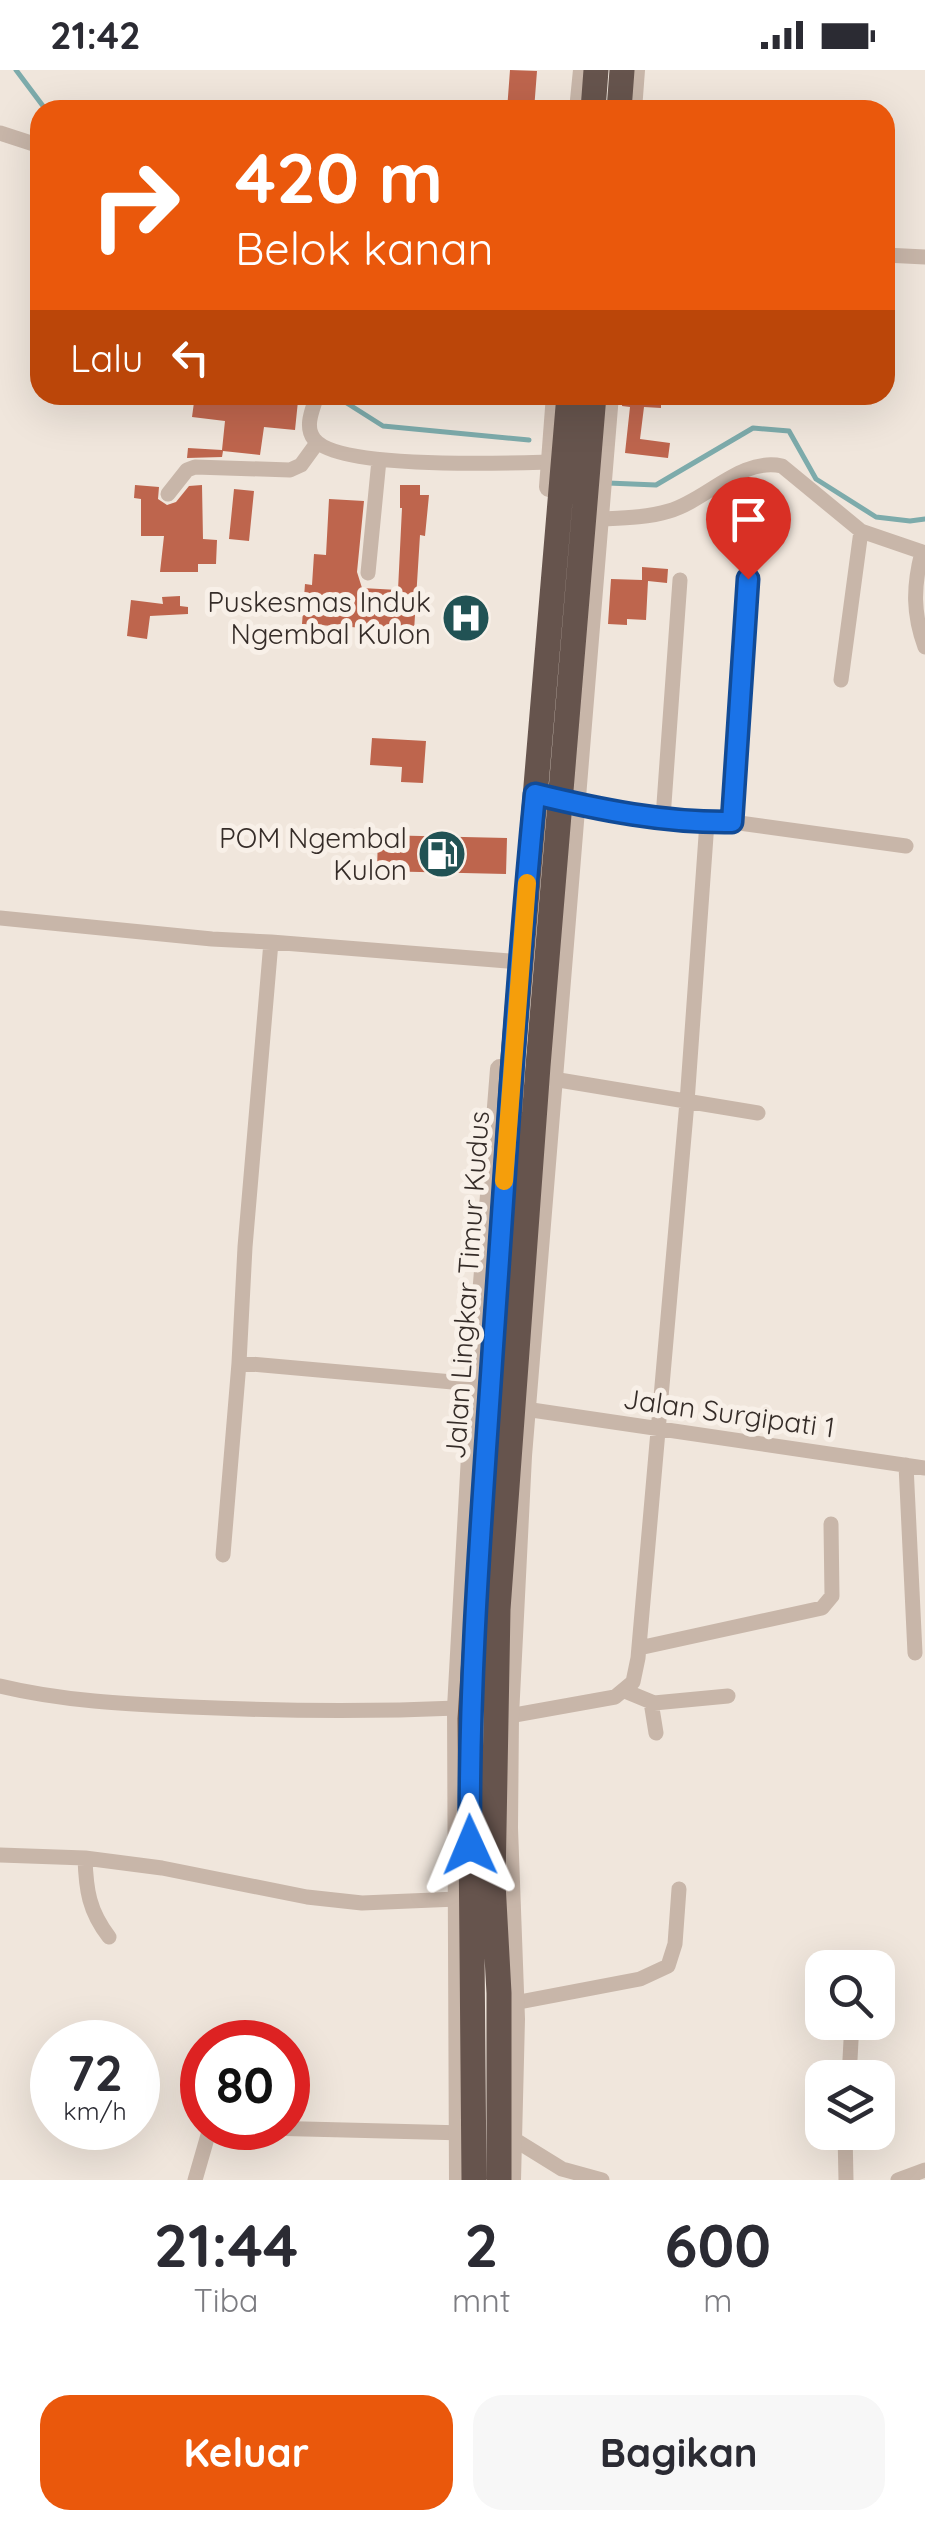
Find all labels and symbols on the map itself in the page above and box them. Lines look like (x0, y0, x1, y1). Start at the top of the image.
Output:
pin (706, 477, 791, 580)
place label: Puskesmas Induk Ngembal Kulon (207, 584, 431, 651)
hospital icon: Puskesmas Induk Ngembal Kulon (440, 592, 492, 644)
place label: POM Ngembal Kulon (219, 820, 407, 887)
fuel station icon: POM Ngembal Kulon (416, 828, 468, 880)
street label: Jalan Lingkar Timur Kudus (437, 1110, 496, 1460)
street label: Jalan Surgipati 1 (621, 1380, 837, 1445)
position arrow (418, 1793, 522, 1897)
speed limit sign: 80 (180, 2020, 310, 2150)

